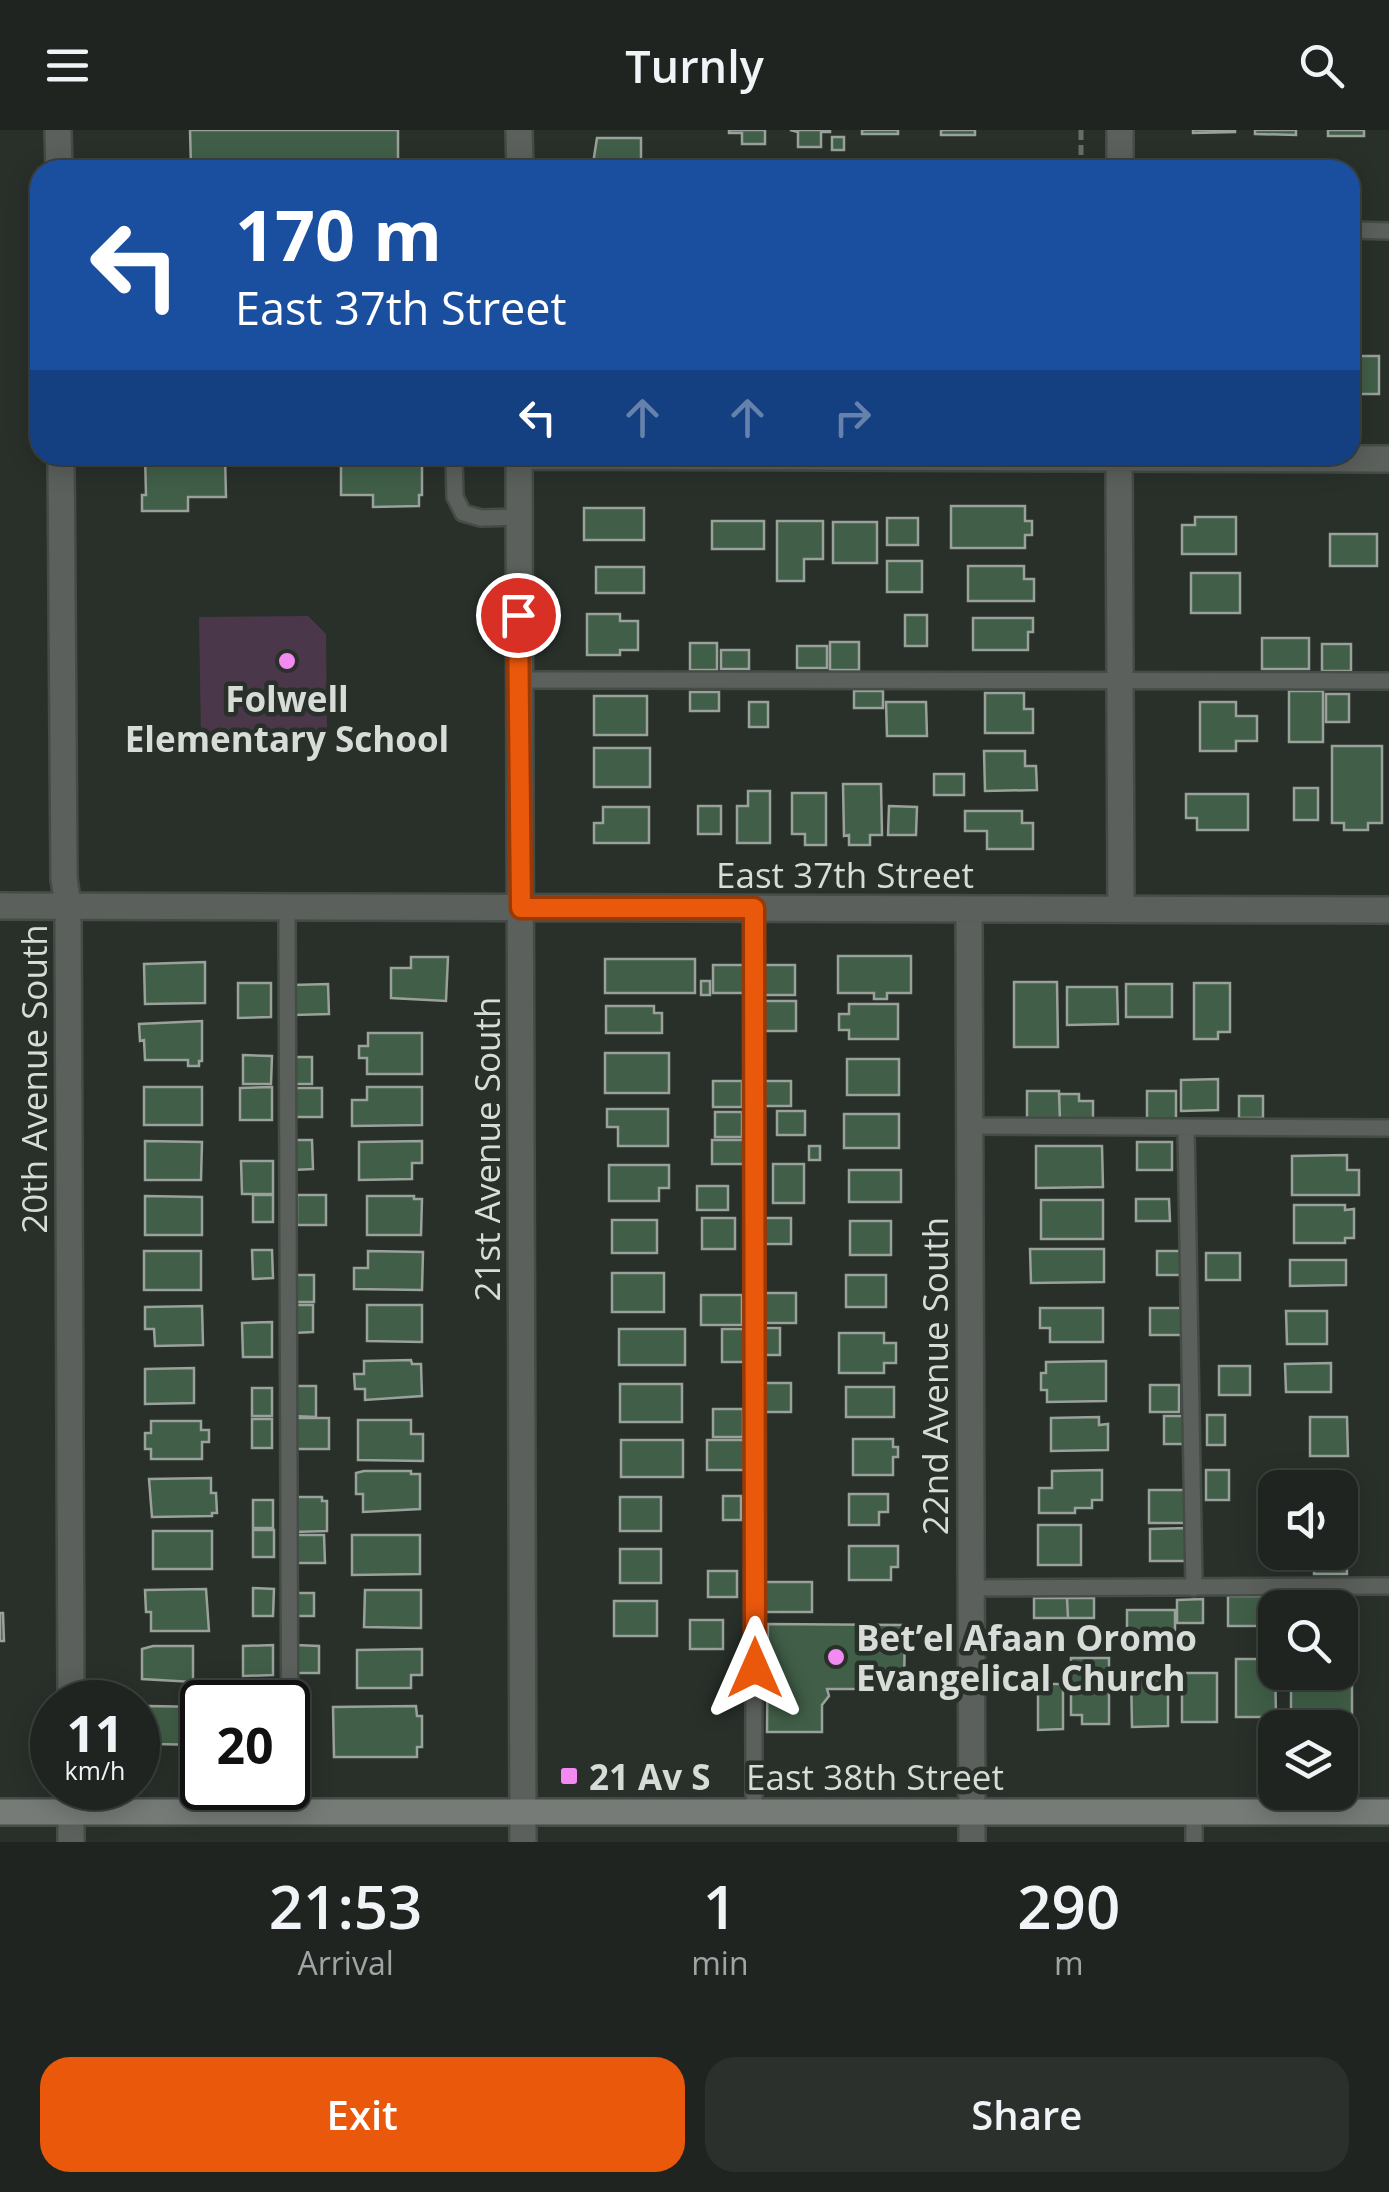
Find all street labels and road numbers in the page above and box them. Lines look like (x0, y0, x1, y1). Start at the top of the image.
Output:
street label: East 37th Street (716, 851, 974, 898)
street label: 20th Avenue South (10, 924, 57, 1234)
street label: 21st Avenue South (463, 997, 510, 1301)
street label: 22nd Avenue South (911, 1217, 958, 1535)
street label: East 38th Street (746, 1753, 1004, 1800)

